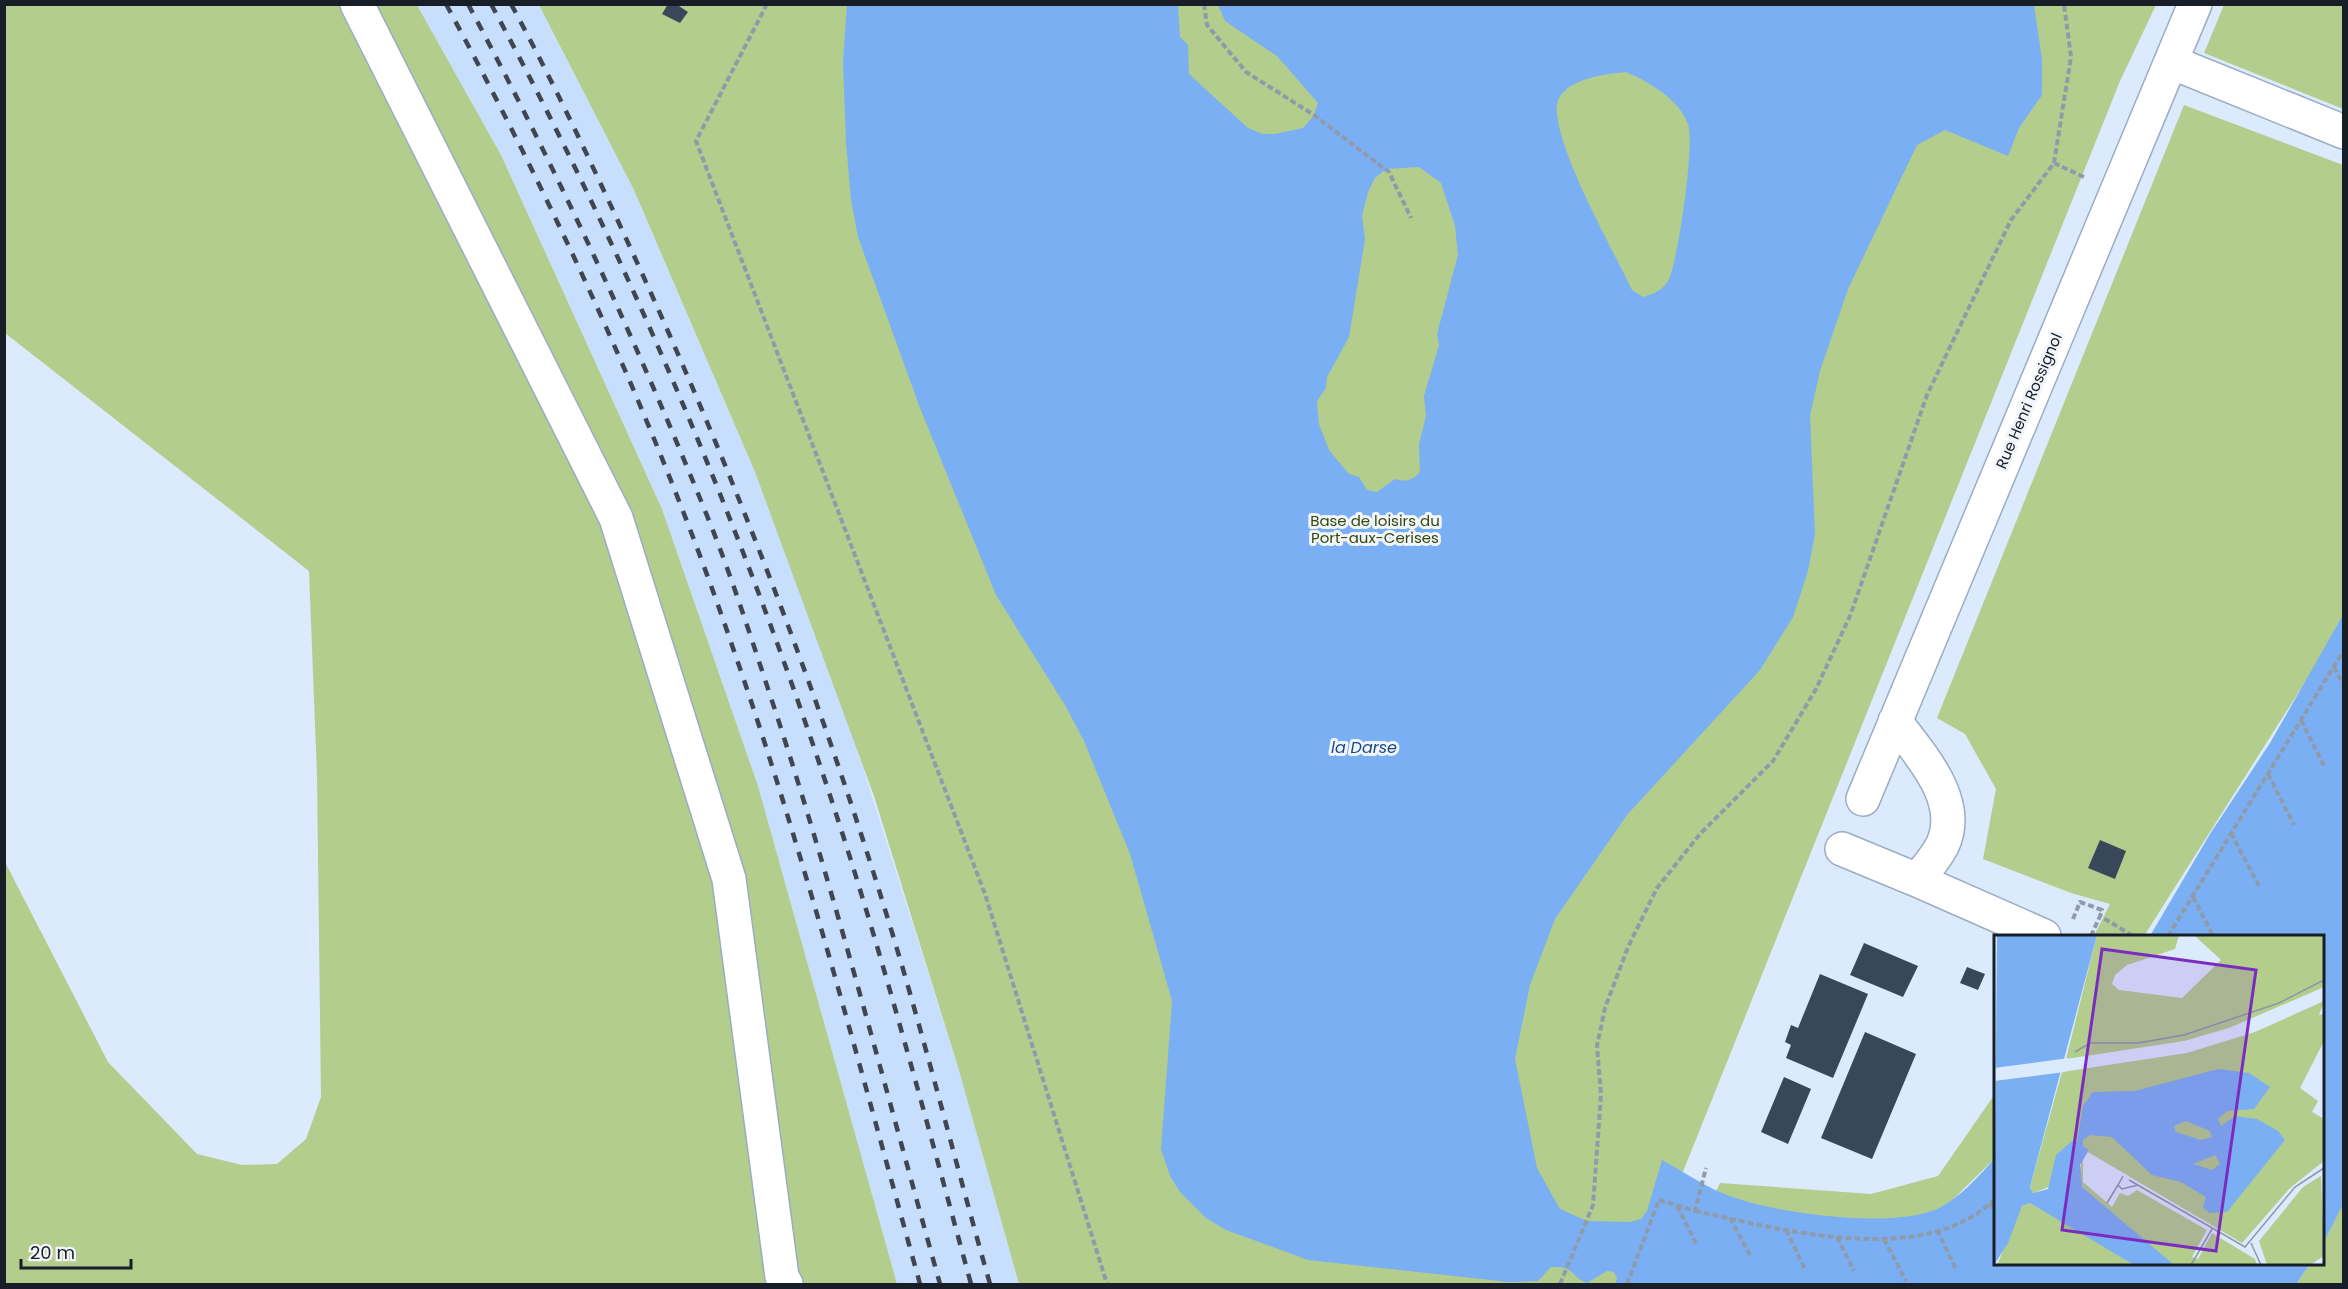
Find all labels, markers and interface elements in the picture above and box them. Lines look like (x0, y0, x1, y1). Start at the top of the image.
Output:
street label: Rue Henri Rossignol (1990, 330, 2067, 472)
park label: Base de loisirs du Port-aux-Cerises (1310, 510, 1440, 548)
water label: la Darse (1331, 736, 1397, 759)
inset map (1994, 935, 2324, 1265)
scale bar (21, 1232, 130, 1270)
text: 20 m (30, 1240, 75, 1265)

